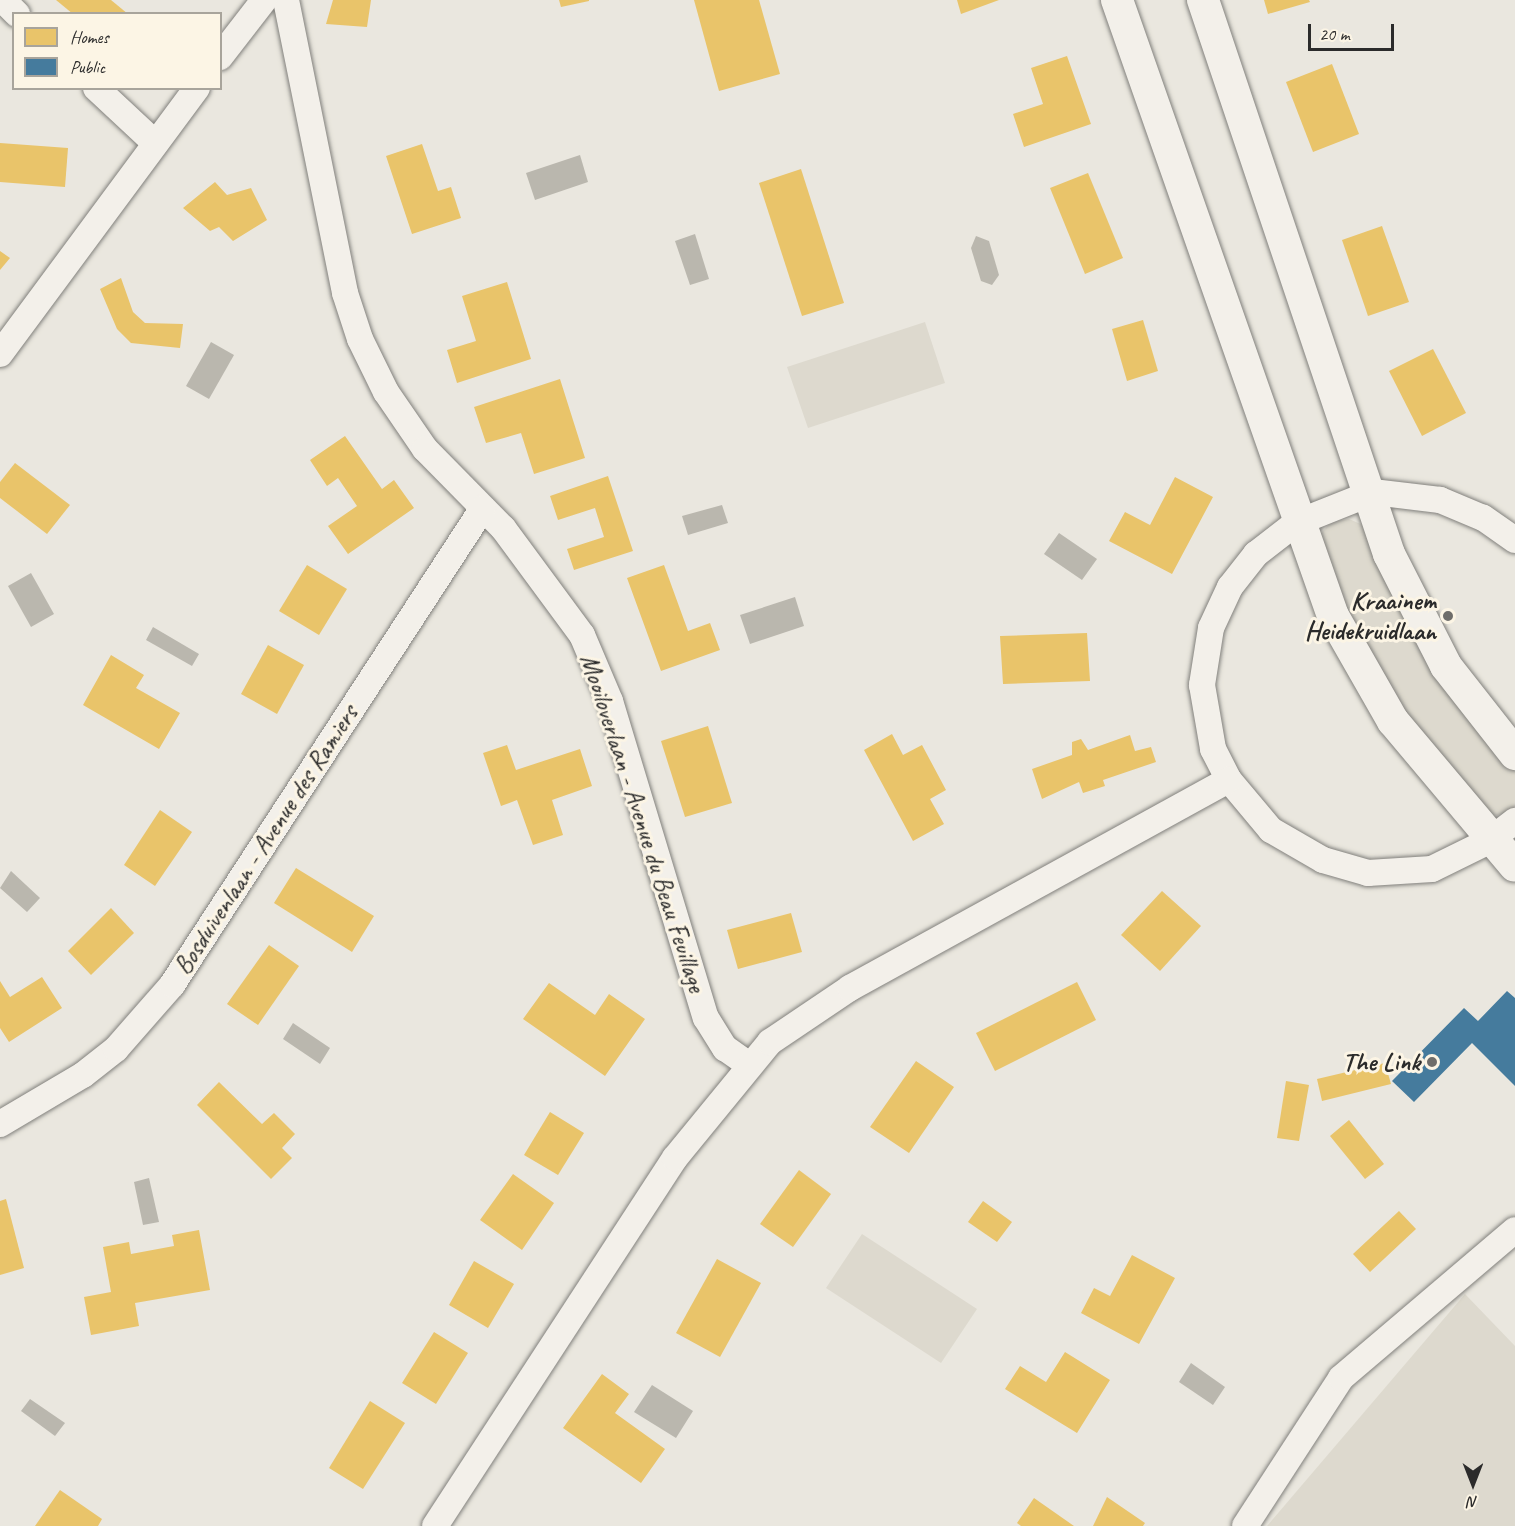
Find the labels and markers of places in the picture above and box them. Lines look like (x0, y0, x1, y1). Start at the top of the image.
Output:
place label: Kraainem Heidekruidlaan (1305, 585, 1436, 646)
marker: Kraainem Heidekruidlaan (1441, 609, 1455, 623)
place label: The Link (1342, 1046, 1420, 1078)
marker: The Link (1425, 1055, 1439, 1069)

